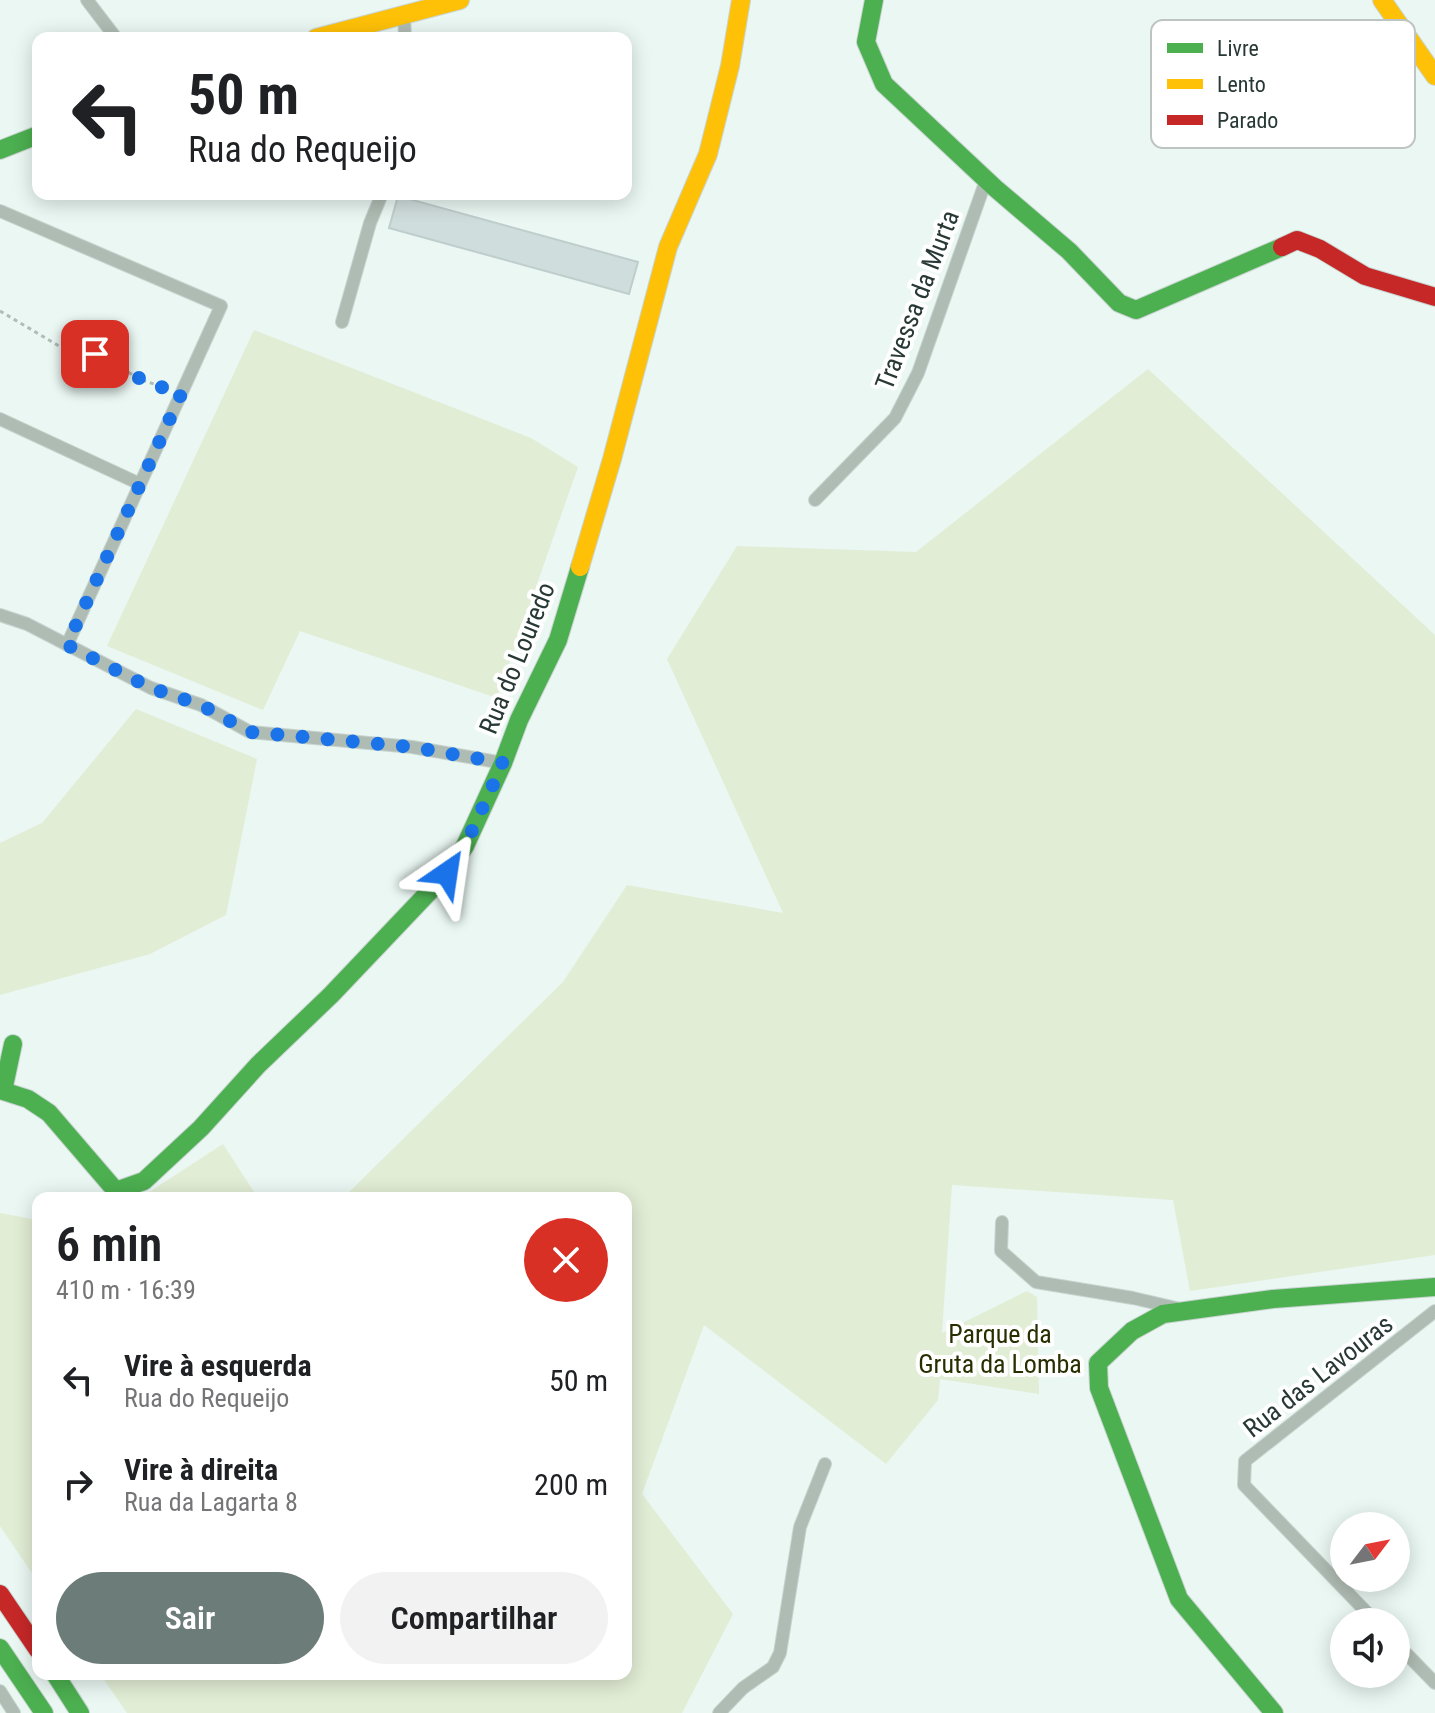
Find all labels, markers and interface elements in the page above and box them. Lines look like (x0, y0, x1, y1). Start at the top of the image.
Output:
legend (1151, 20, 1415, 148)
text: Livre (1217, 36, 1259, 61)
text: 50 m (188, 62, 299, 128)
icon: left (56, 64, 160, 168)
text: Lento (1217, 72, 1266, 97)
text: Parado (1217, 108, 1278, 133)
text: Rua do Requeijo (188, 129, 417, 171)
street label: Travessa da Murta (869, 206, 965, 394)
pin (61, 320, 129, 388)
icon: arrive (73, 332, 117, 376)
street label: Rua do Louredo (473, 578, 561, 738)
position arrow (405, 831, 489, 915)
text: 6 min (56, 1216, 162, 1273)
button: close (524, 1218, 608, 1302)
text: 410 m · 16:39 (56, 1275, 196, 1305)
street label: Rua das Lavouras (1237, 1309, 1399, 1443)
park label: Parque da Gruta da Lomba (918, 1319, 1082, 1379)
text: Vire à esquerda (124, 1348, 312, 1383)
icon: left (56, 1358, 100, 1402)
text: 50 m (549, 1363, 608, 1398)
text: Rua do Requeijo (124, 1383, 289, 1413)
text: Vire à direita (124, 1452, 278, 1487)
icon: right (56, 1462, 100, 1506)
text: 200 m (534, 1467, 608, 1502)
text: Rua da Lagarta 8 (124, 1487, 298, 1517)
north arrow (1330, 1512, 1410, 1592)
map controls (1330, 1512, 1410, 1688)
button: Sair (56, 1572, 324, 1664)
button: Compartilhar (340, 1572, 608, 1664)
button: sound (1330, 1608, 1410, 1688)

